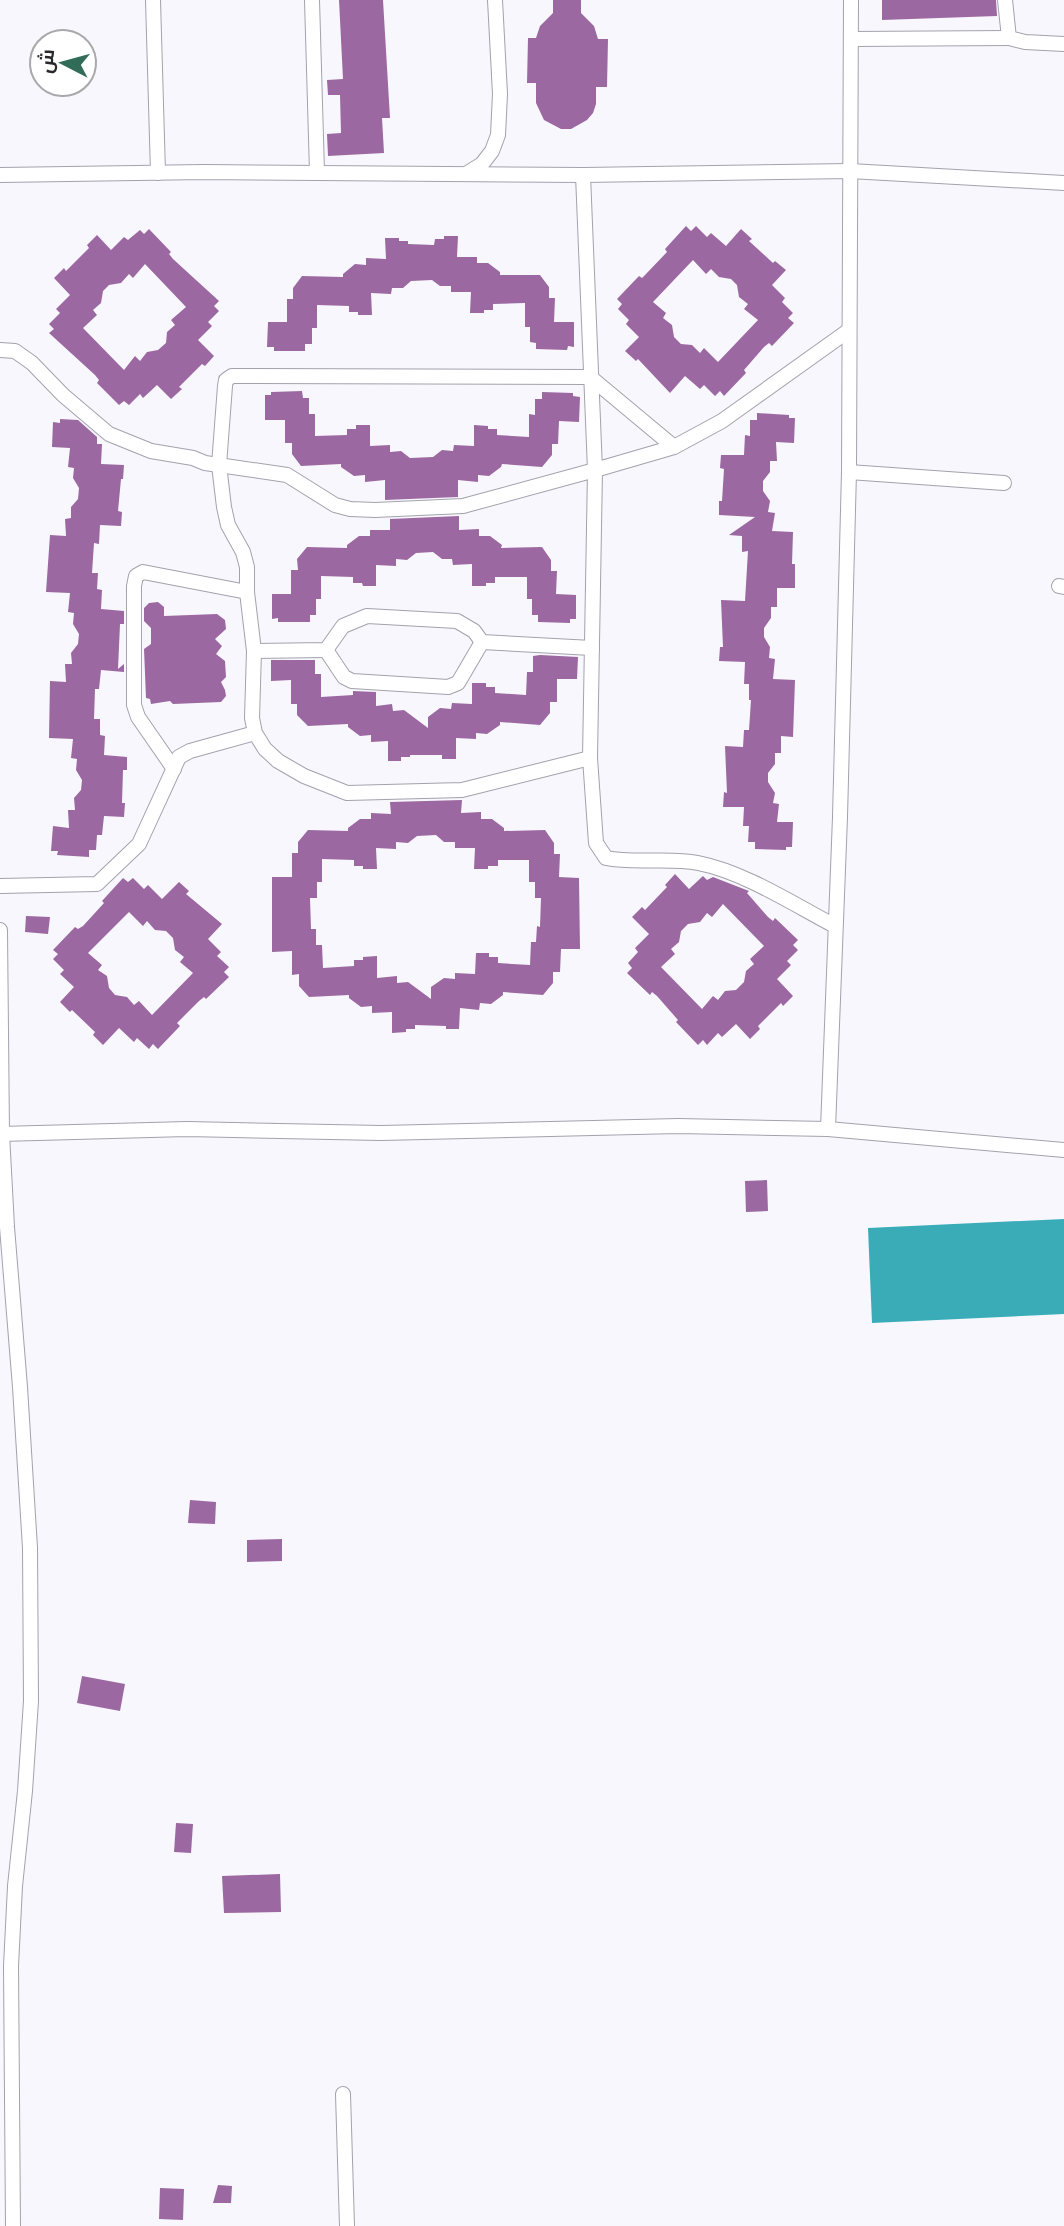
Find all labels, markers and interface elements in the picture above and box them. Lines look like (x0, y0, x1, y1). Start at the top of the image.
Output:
north arrow (28, 28, 98, 98)
text: ش (33, 48, 60, 75)

